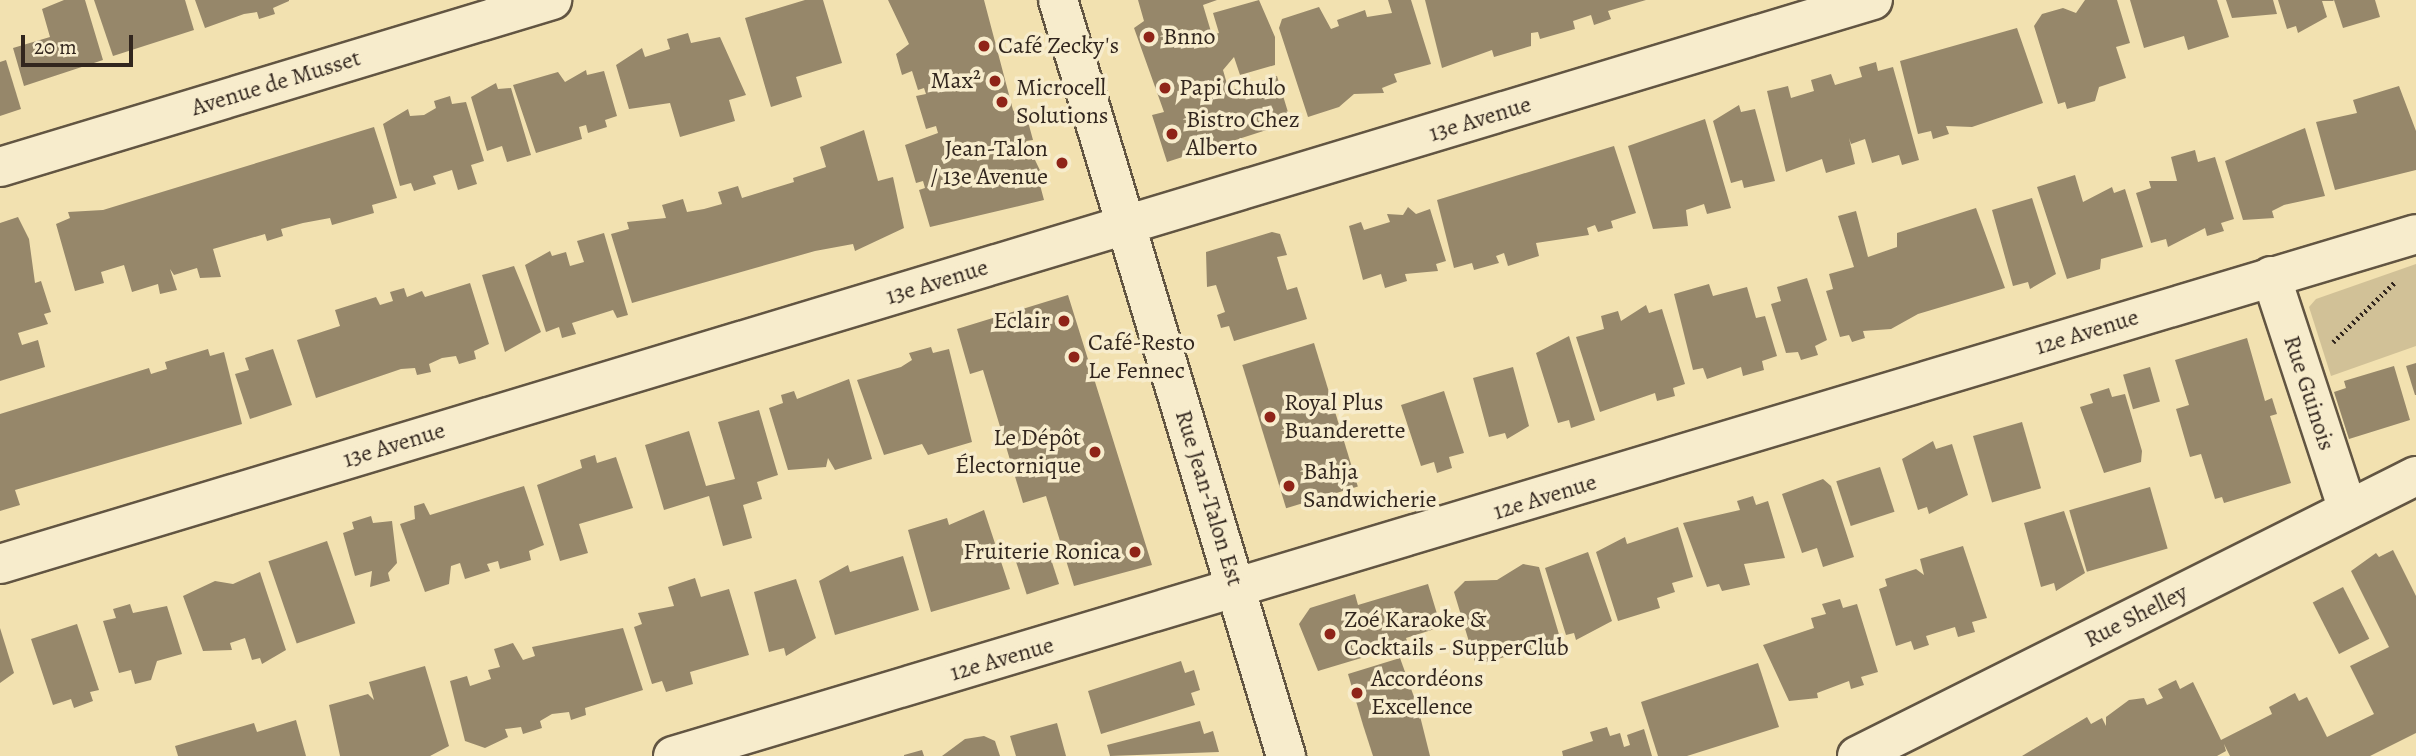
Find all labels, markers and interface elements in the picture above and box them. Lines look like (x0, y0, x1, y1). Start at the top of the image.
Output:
scale bar (24, 21, 136, 65)
place label: Bnno (1163, 23, 1215, 51)
marker: Bnno (1141, 29, 1157, 45)
place label: Café Zecky's (998, 32, 1119, 60)
text: 20 m (34, 33, 77, 61)
marker: Café Zecky's (976, 38, 992, 54)
street label: Avenue de Musset (188, 44, 364, 122)
place label: Max² (930, 67, 981, 95)
marker: Max² (987, 73, 1003, 89)
place label: Microcell Solutions (1016, 74, 1108, 130)
place label: Papi Chulo (1179, 74, 1286, 102)
marker: Papi Chulo (1157, 80, 1173, 96)
street label: 13e Avenue (1426, 90, 1534, 148)
marker: Microcell Solutions (994, 94, 1010, 110)
place label: Bistro Chez Alberto (1186, 106, 1300, 162)
marker: Bistro Chez Alberto (1164, 126, 1180, 142)
place label: Jean-Talon / 13e Avenue (930, 135, 1048, 191)
marker: Jean-Talon / 13e Avenue (1054, 155, 1070, 171)
street label: 13e Avenue (883, 253, 991, 311)
street label: 12e Avenue (2032, 303, 2142, 361)
place label: Eclair (993, 307, 1050, 335)
marker: Eclair (1056, 313, 1072, 329)
place label: Café-Resto Le Fennec (1088, 329, 1195, 385)
street label: Rue Guinois (2277, 332, 2341, 454)
marker: Café-Resto Le Fennec (1066, 349, 1082, 365)
place label: Royal Plus Buanderette (1284, 389, 1406, 445)
street label: Rue Jean-Talon Est (1169, 407, 1249, 589)
marker: Royal Plus Buanderette (1262, 409, 1278, 425)
street label: 13e Avenue (340, 416, 448, 474)
place label: Le Dépôt Électornique (955, 424, 1081, 480)
marker: Le Dépôt Électornique (1087, 444, 1103, 460)
place label: Bahja Sandwicherie (1303, 458, 1437, 514)
street label: 12e Avenue (1490, 468, 1600, 526)
marker: Bahja Sandwicherie (1281, 478, 1297, 494)
place label: Fruiterie Ronica (963, 538, 1121, 566)
marker: Fruiterie Ronica (1127, 544, 1143, 560)
street label: Rue Shelley (2080, 578, 2192, 654)
place label: Zoé Karaoke & Cocktails - SupperClub (1344, 606, 1570, 662)
marker: Zoé Karaoke & Cocktails - SupperClub (1322, 626, 1338, 642)
street label: 12e Avenue (947, 630, 1057, 688)
place label: Accordéons Excellence (1371, 665, 1484, 721)
marker: Accordéons Excellence (1349, 685, 1365, 701)

